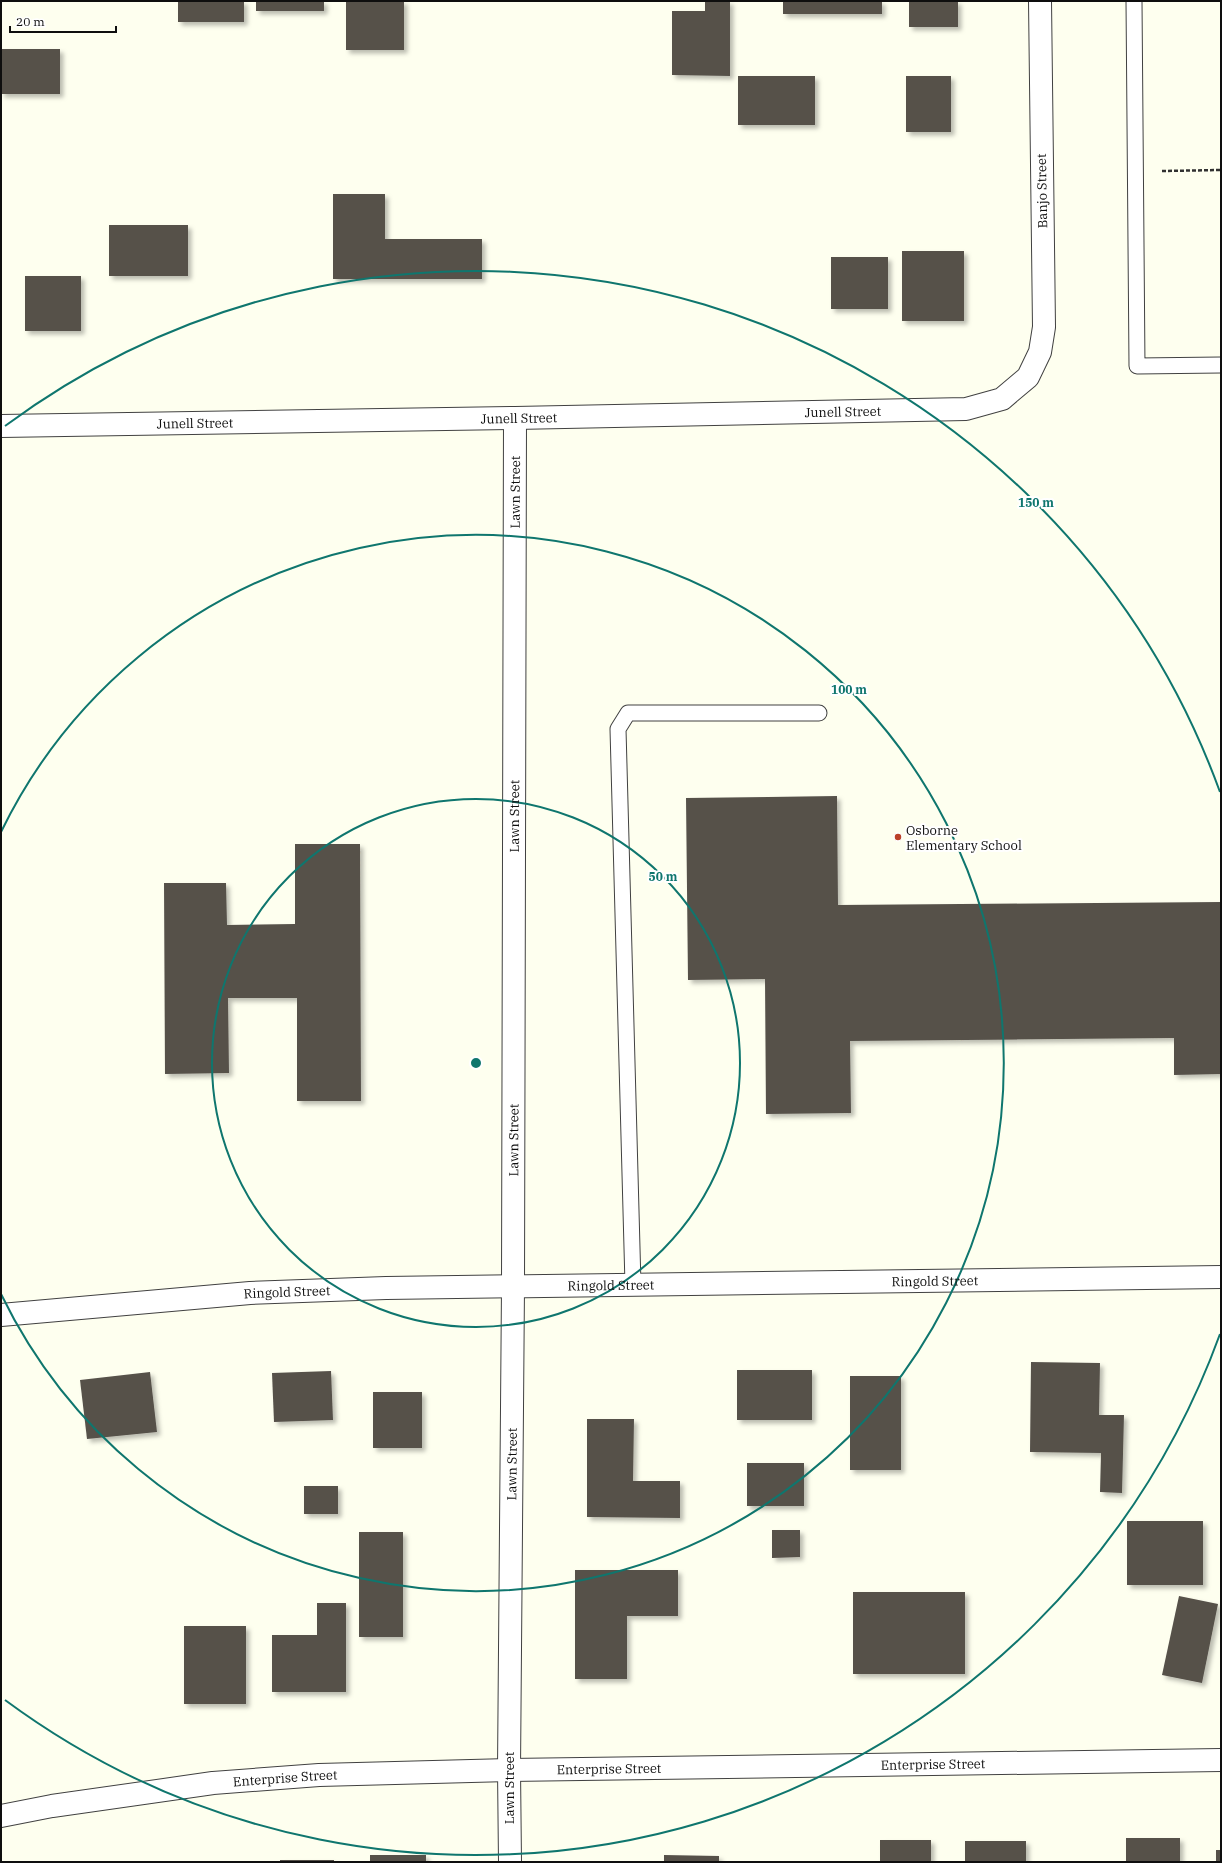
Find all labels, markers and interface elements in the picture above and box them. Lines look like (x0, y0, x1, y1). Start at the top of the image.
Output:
scale bar (10, 8, 116, 34)
text: 20 m (16, 14, 45, 29)
street label: Banjo Street (1033, 153, 1051, 229)
street label: Junell Street (804, 402, 882, 421)
street label: Junell Street (480, 409, 558, 427)
street label: Junell Street (157, 414, 234, 432)
street label: Lawn Street (506, 455, 523, 528)
text: 150 m (1018, 495, 1054, 510)
text: 100 m (831, 682, 867, 697)
street label: Lawn Street (506, 779, 523, 852)
place label: Osborne Elementary School (906, 822, 1022, 854)
marker: Osborne Elementary School (893, 832, 903, 842)
text: 50 m (649, 869, 678, 884)
centre of rings (469, 1056, 483, 1070)
street label: Lawn Street (505, 1103, 522, 1176)
street label: Ringold Street (891, 1272, 979, 1290)
street label: Ringold Street (567, 1276, 655, 1294)
street label: Ringold Street (243, 1282, 331, 1302)
street label: Lawn Street (503, 1427, 520, 1500)
street label: Lawn Street (501, 1751, 518, 1824)
street label: Enterprise Street (880, 1755, 986, 1773)
street label: Enterprise Street (557, 1759, 662, 1778)
street label: Enterprise Street (232, 1766, 338, 1790)

